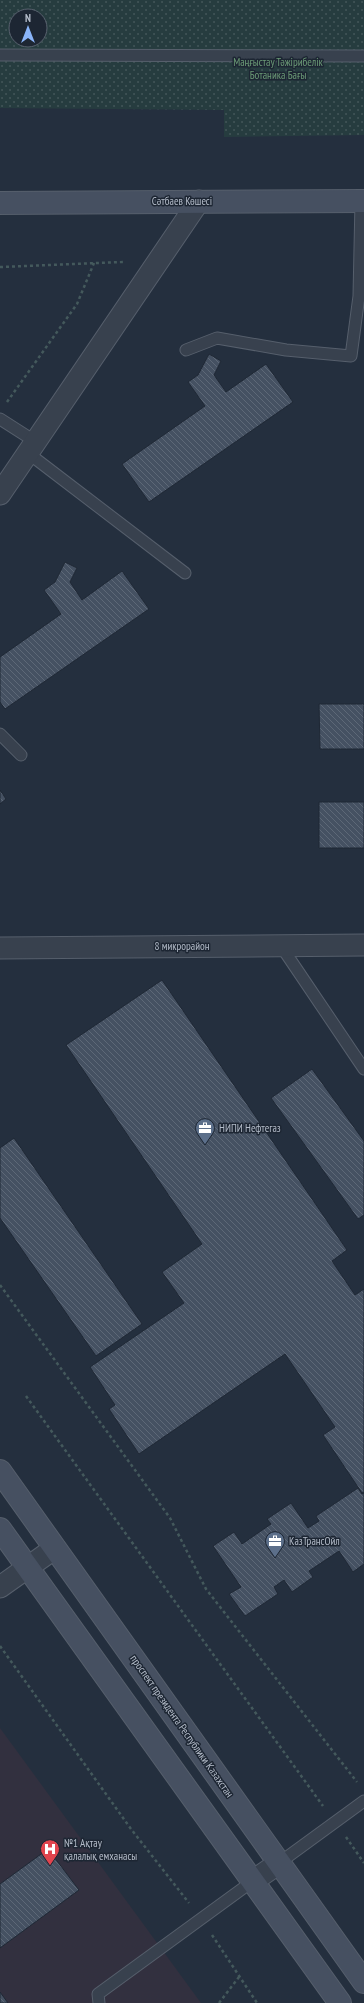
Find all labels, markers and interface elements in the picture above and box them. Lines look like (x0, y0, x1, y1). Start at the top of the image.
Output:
north arrow (8, 8, 48, 48)
text: N (25, 11, 31, 25)
park label: Маңғыстау Тәжірибелік Ботаника Бағы (233, 55, 324, 82)
street label: Сәтбаев Көшесі (152, 194, 212, 208)
street label: 8 микрорайон (154, 939, 210, 953)
office icon: НИПИ Нефтегаз (194, 1117, 216, 1145)
place label: НИПИ Нефтегаз (219, 1121, 281, 1135)
office icon: КазТрансОйл (264, 1530, 286, 1558)
place label: КазТрансОйл (289, 1534, 340, 1548)
street label: проспект президента Республики Казахстан (127, 1652, 237, 1800)
place label: №1 Ақтау қалалық емханасы (64, 1836, 137, 1863)
hospital icon: №1 Ақтау қалалық емханасы (39, 1838, 61, 1866)

